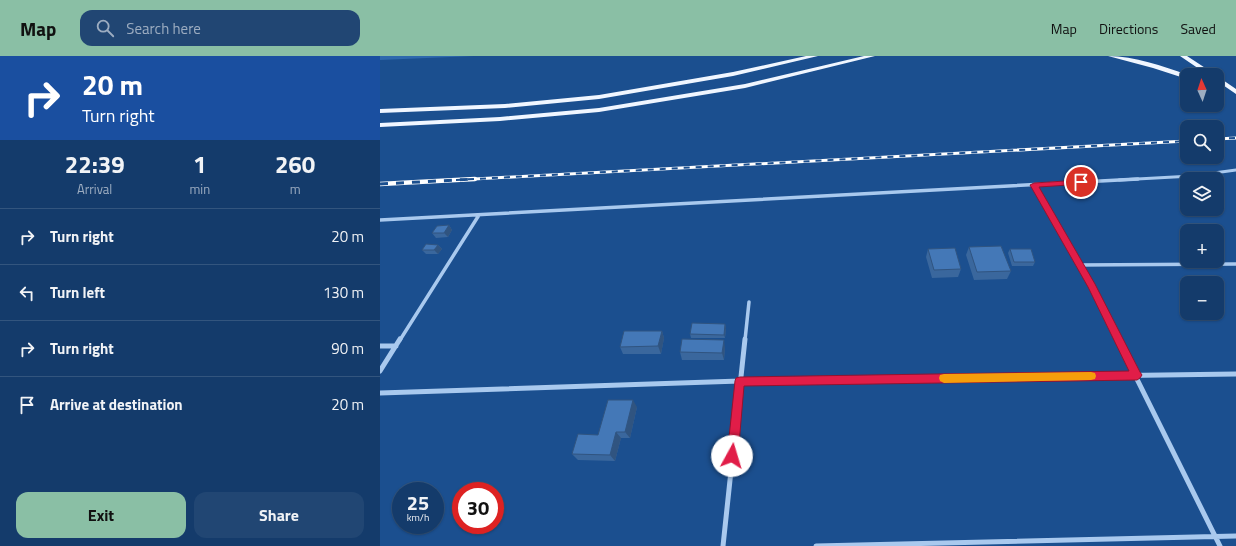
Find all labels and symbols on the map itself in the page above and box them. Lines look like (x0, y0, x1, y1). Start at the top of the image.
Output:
north arrow (1180, 68, 1224, 112)
pin (1064, 165, 1098, 199)
position arrow (711, 435, 753, 477)
speed limit sign: 30 (452, 482, 504, 534)

